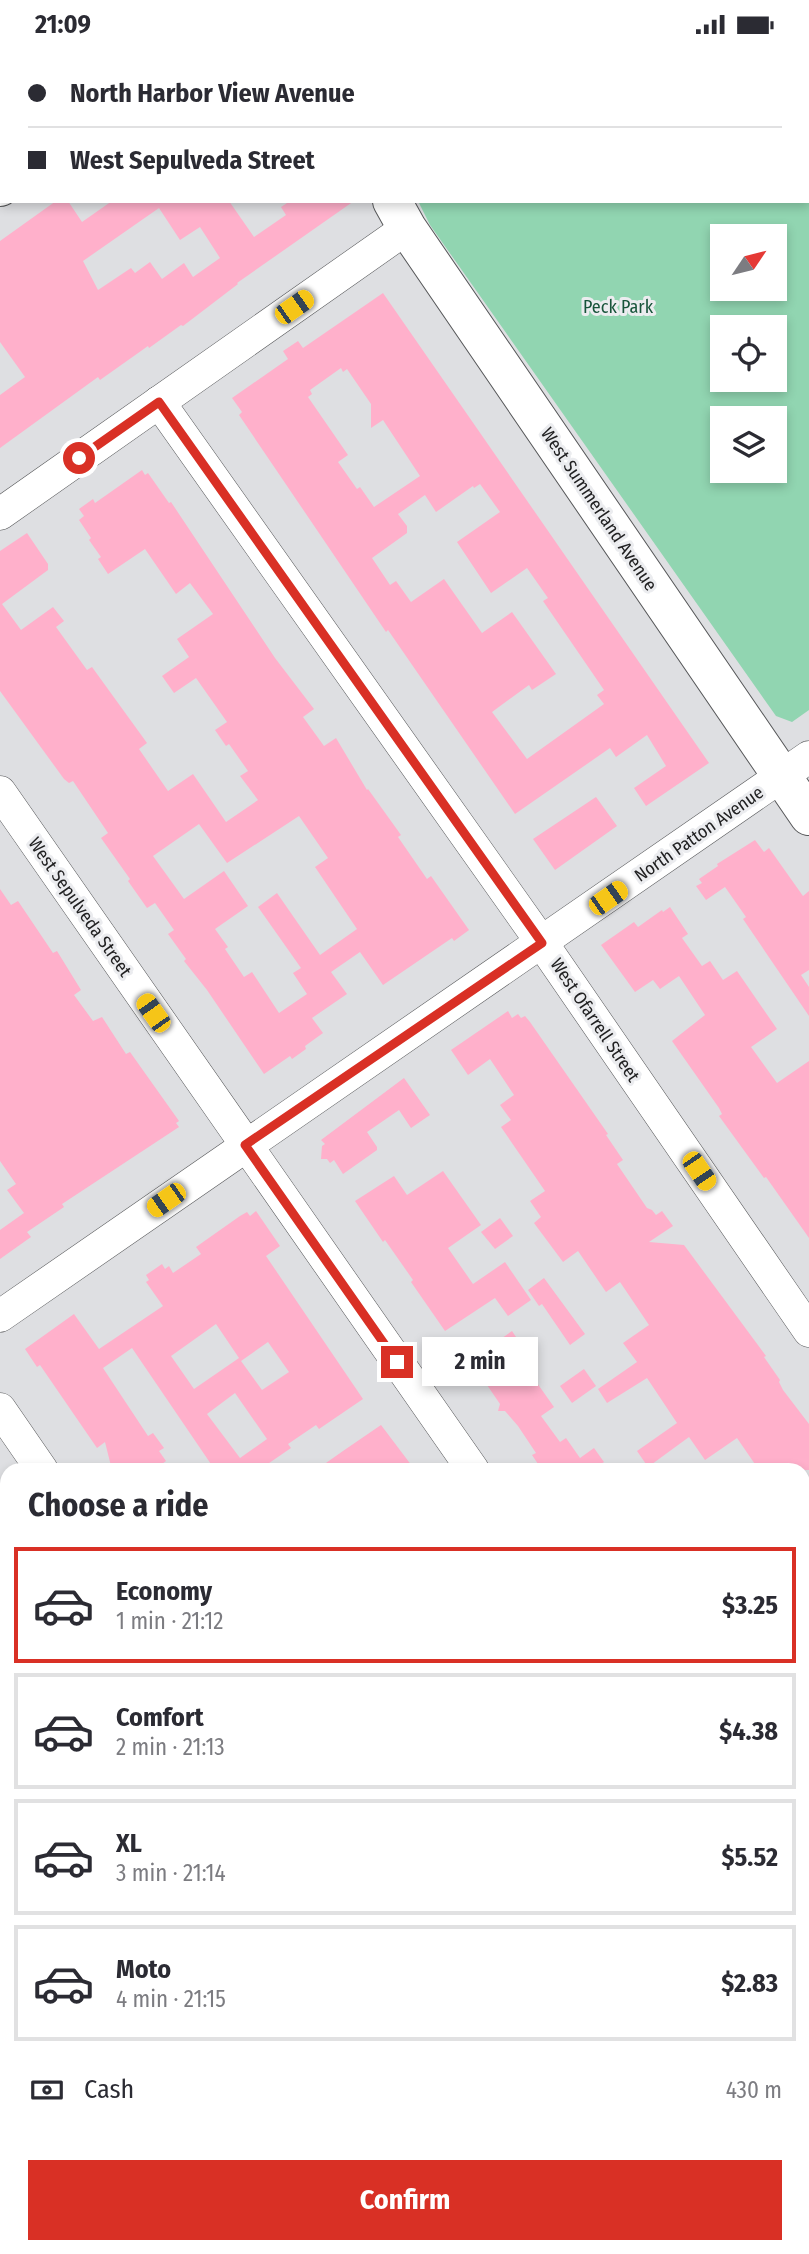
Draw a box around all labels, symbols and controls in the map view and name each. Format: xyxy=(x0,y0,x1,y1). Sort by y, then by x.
text: 21:09 xyxy=(35,9,91,40)
text: North Harbor View Avenue xyxy=(70,78,355,109)
text: West Sepulveda Street xyxy=(70,145,315,176)
north arrow xyxy=(710,224,788,301)
map controls xyxy=(710,224,787,483)
car xyxy=(271,286,318,328)
park label: Peck Park xyxy=(583,296,654,318)
button: locate xyxy=(710,315,787,392)
button: layers xyxy=(710,406,787,483)
street label: West Summerland Avenue xyxy=(536,423,662,595)
route start xyxy=(63,442,95,474)
street label: North Patton Avenue xyxy=(630,781,768,887)
street label: West Sepulveda Street xyxy=(24,833,136,981)
car xyxy=(585,877,632,919)
street label: West Ofarrell Street xyxy=(546,954,644,1086)
car xyxy=(133,990,174,1036)
car xyxy=(679,1148,720,1194)
car xyxy=(143,1179,190,1221)
callout: 2 min xyxy=(422,1337,537,1387)
route end xyxy=(381,1346,413,1378)
text: 2 min xyxy=(455,1347,506,1375)
text: Choose a ride xyxy=(28,1486,209,1524)
icon: car xyxy=(32,1574,95,1637)
text: Economy xyxy=(116,1576,212,1607)
text: $3.25 xyxy=(722,1590,778,1621)
text: 1 min · 21:12 xyxy=(116,1607,223,1635)
icon: car xyxy=(32,1700,95,1763)
text: Comfort xyxy=(116,1702,204,1733)
text: $4.38 xyxy=(719,1716,778,1747)
text: 2 min · 21:13 xyxy=(116,1733,225,1761)
icon: car xyxy=(32,1826,95,1889)
text: XL xyxy=(116,1828,142,1859)
text: $5.52 xyxy=(722,1842,778,1873)
text: 3 min · 21:14 xyxy=(116,1859,226,1887)
icon: car xyxy=(32,1952,95,2015)
text: Moto xyxy=(116,1954,171,1985)
text: $2.83 xyxy=(721,1968,778,1999)
text: 4 min · 21:15 xyxy=(116,1985,226,2013)
icon: cash xyxy=(28,2071,66,2109)
text: Cash xyxy=(84,2074,134,2105)
text: 430 m xyxy=(726,2076,782,2104)
button: Confirm xyxy=(28,2160,782,2240)

